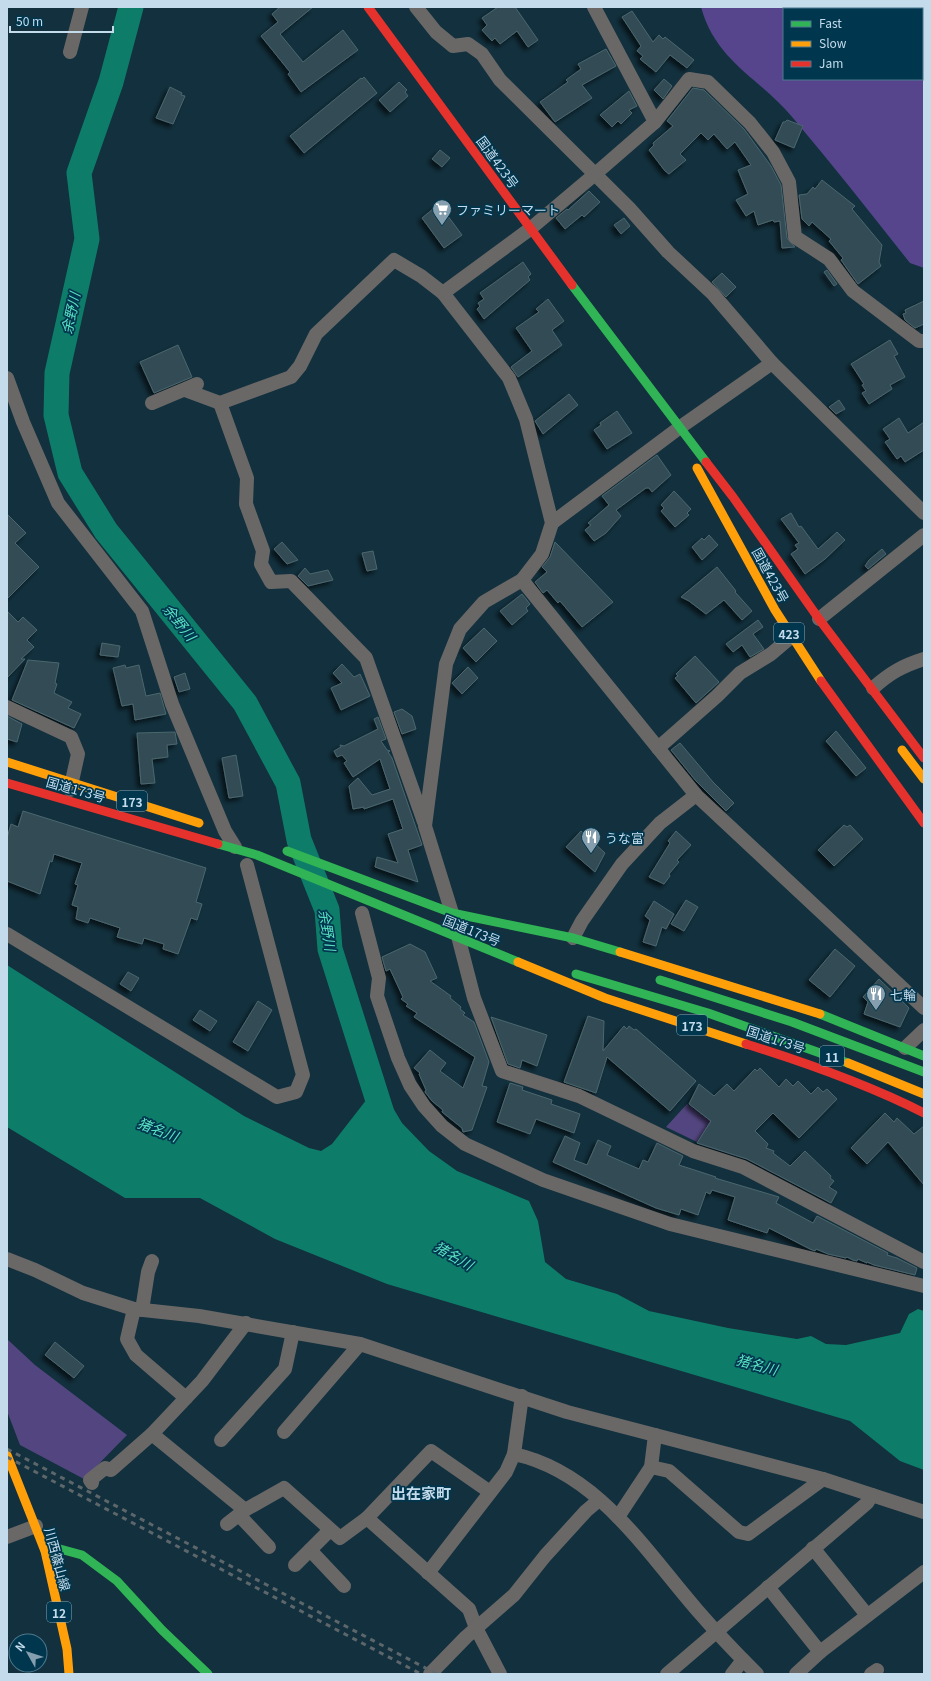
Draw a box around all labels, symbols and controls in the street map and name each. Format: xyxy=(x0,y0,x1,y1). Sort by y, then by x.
scale bar xyxy=(10,8,113,34)
legend xyxy=(783,8,923,80)
text: 50 m xyxy=(16,12,43,29)
text: Fast xyxy=(819,14,842,31)
text: Slow xyxy=(819,34,847,51)
text: Jam xyxy=(819,54,843,71)
street label: 国道423号 xyxy=(472,132,524,192)
supermarket icon: ファミリーマート xyxy=(431,198,453,226)
place label: ファミリーマート xyxy=(456,200,560,219)
water label: 余野川 xyxy=(56,288,85,336)
street label: 国道423号 xyxy=(748,544,794,606)
water label: 余野川 xyxy=(159,599,202,646)
road number: 423 xyxy=(774,623,804,643)
street label: 国道173号 xyxy=(44,772,108,806)
road number: 173 xyxy=(117,791,147,811)
restaurant icon: うな富 xyxy=(580,826,602,854)
place label: うな富 xyxy=(605,828,644,847)
water label: 余野川 xyxy=(315,908,341,954)
street label: 国道173号 xyxy=(440,910,504,950)
restaurant icon: 七輪 xyxy=(865,983,887,1011)
place label: 七輪 xyxy=(890,985,916,1004)
road number: 173 xyxy=(677,1015,707,1035)
street label: 国道173号 xyxy=(744,1021,808,1057)
road number: 11 xyxy=(820,1046,844,1066)
water label: 猪名川 xyxy=(135,1112,183,1147)
water label: 猪名川 xyxy=(431,1236,479,1275)
water label: 猪名川 xyxy=(734,1349,782,1380)
district label: 出在家町 xyxy=(391,1482,451,1503)
street label: 川西篠山線 xyxy=(40,1525,76,1593)
road number: 12 xyxy=(47,1602,71,1622)
north arrow xyxy=(8,1633,48,1673)
text: N xyxy=(11,1638,28,1654)

